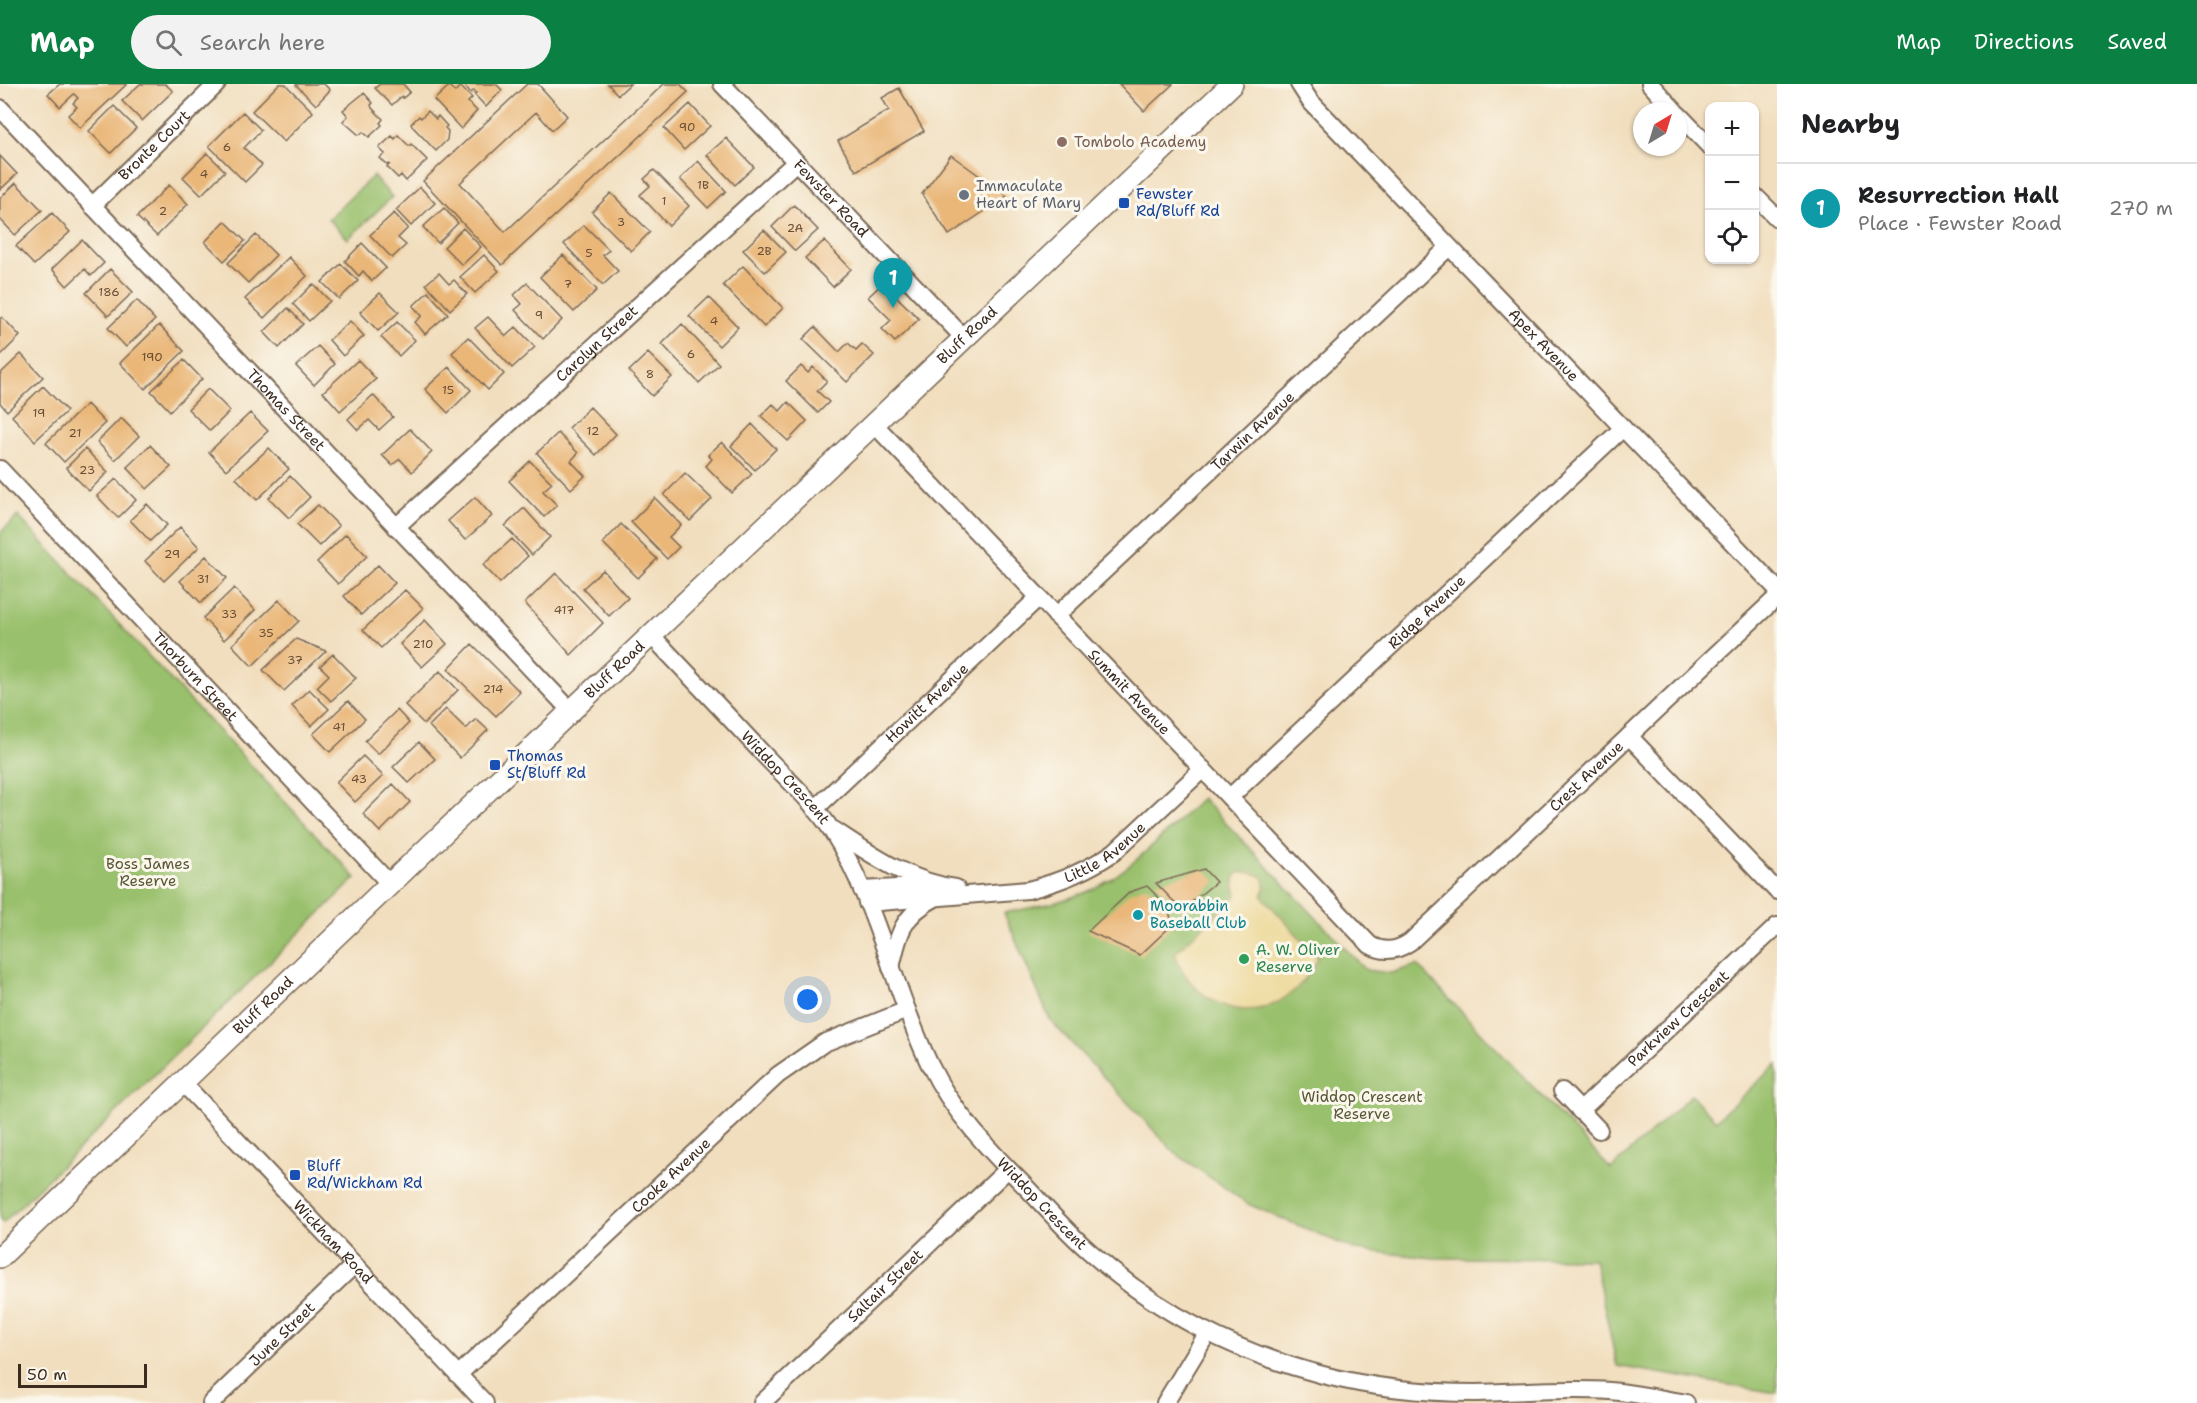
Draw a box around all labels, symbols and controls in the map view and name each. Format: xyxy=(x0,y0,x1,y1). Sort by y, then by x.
search box xyxy=(131,15,551,69)
text: Map xyxy=(30,23,95,61)
icon: search xyxy=(152,26,185,59)
text: Search here xyxy=(200,28,325,57)
text: Map xyxy=(1896,28,1941,56)
text: Directions xyxy=(1974,28,2074,56)
text: Saved xyxy=(2107,28,2167,56)
north arrow xyxy=(1633,102,1687,156)
map controls xyxy=(1705,102,1759,264)
button: + xyxy=(1705,102,1759,156)
street label: Bronte Court xyxy=(114,106,194,185)
text: Nearby xyxy=(1801,106,1900,141)
house number: 90 xyxy=(679,119,695,135)
place label: Tombolo Academy xyxy=(1074,132,1206,152)
marker: Tombolo Academy xyxy=(1055,135,1069,149)
house number: 6 xyxy=(223,139,231,155)
street label: Fewster Road xyxy=(789,155,873,242)
button: − xyxy=(1705,156,1759,210)
house number: 4 xyxy=(200,166,208,182)
place label: Immaculate Heart of Mary xyxy=(976,176,1081,213)
house number: 1B xyxy=(697,177,709,193)
text: Resurrection Hall xyxy=(1858,181,2059,210)
place label: Fewster Rd/Bluff Rd xyxy=(1136,184,1220,221)
marker: Immaculate Heart of Mary xyxy=(957,188,971,202)
house number: 1 xyxy=(661,193,667,209)
text: 1 xyxy=(1816,195,1825,221)
text: 270 m xyxy=(2109,195,2173,221)
marker: Fewster Rd/Bluff Rd xyxy=(1117,196,1131,210)
house number: 2 xyxy=(159,203,167,219)
button: locate xyxy=(1705,210,1759,264)
text: Place · Fewster Road xyxy=(1858,210,2062,236)
house number: 3 xyxy=(617,214,625,230)
house number: 2A xyxy=(787,220,804,236)
house number: 2B xyxy=(756,243,772,259)
house number: 5 xyxy=(585,245,593,261)
pin: 1 xyxy=(874,258,912,308)
house number: 7 xyxy=(564,276,572,292)
house number: 186 xyxy=(98,284,120,300)
street label: Carolyn Street xyxy=(552,301,642,386)
street label: Bluff Road xyxy=(933,301,1002,369)
street label: Apex Avenue xyxy=(1504,304,1583,386)
house number: 9 xyxy=(535,307,543,323)
house number: 4 xyxy=(710,313,718,329)
house number: 6 xyxy=(687,346,695,362)
house number: 190 xyxy=(141,349,163,365)
street label: Thomas Street xyxy=(242,365,330,455)
house number: 8 xyxy=(646,366,654,382)
house number: 15 xyxy=(442,382,454,398)
street label: Tarwin Avenue xyxy=(1207,387,1299,475)
house number: 19 xyxy=(33,405,45,421)
house number: 12 xyxy=(587,423,599,439)
house number: 21 xyxy=(69,425,81,441)
house number: 23 xyxy=(79,462,95,478)
house number: 29 xyxy=(164,546,180,562)
house number: 31 xyxy=(197,571,209,587)
street label: Ridge Avenue xyxy=(1384,571,1470,654)
house number: 417 xyxy=(554,602,574,618)
house number: 33 xyxy=(221,606,237,622)
house number: 35 xyxy=(258,625,274,641)
street label: Thorburn Street xyxy=(148,628,242,726)
house number: 210 xyxy=(413,636,433,652)
street label: Bluff Road xyxy=(580,636,649,703)
street label: Summit Avenue xyxy=(1084,645,1175,739)
house number: 37 xyxy=(287,652,303,668)
street label: Howitt Avenue xyxy=(881,659,973,747)
house number: 214 xyxy=(483,681,503,697)
house number: 41 xyxy=(333,719,345,735)
street label: Widdop Crescent xyxy=(737,726,834,829)
street label: Crest Avenue xyxy=(1545,736,1628,816)
place label: Thomas St/Bluff Rd xyxy=(507,746,586,783)
marker: Thomas St/Bluff Rd xyxy=(488,758,502,772)
house number: 43 xyxy=(351,771,367,787)
street label: Little Avenue xyxy=(1061,818,1150,888)
park label: Boss James Reserve xyxy=(106,854,190,891)
place label: Moorabbin Baseball Club xyxy=(1150,896,1247,933)
marker: Moorabbin Baseball Club xyxy=(1131,908,1145,922)
place label: A. W. Oliver Reserve xyxy=(1256,940,1340,977)
marker: A. W. Oliver Reserve xyxy=(1237,952,1251,966)
street label: Parkview Crescent xyxy=(1623,966,1733,1071)
street label: Bluff Road xyxy=(229,972,298,1039)
your location xyxy=(793,985,822,1014)
park label: Widdop Crescent Reserve xyxy=(1301,1087,1423,1124)
street label: Cooke Avenue xyxy=(627,1133,715,1217)
street label: Widdop Crescent xyxy=(992,1153,1091,1254)
place label: Bluff Rd/Wickham Rd xyxy=(307,1156,423,1193)
marker: Bluff Rd/Wickham Rd xyxy=(288,1168,302,1182)
street label: Wickham Road xyxy=(289,1196,378,1289)
street label: Saltair Street xyxy=(843,1245,927,1327)
street label: June Street xyxy=(245,1298,320,1371)
scale bar xyxy=(18,1361,147,1388)
text: 50 m xyxy=(27,1364,67,1385)

